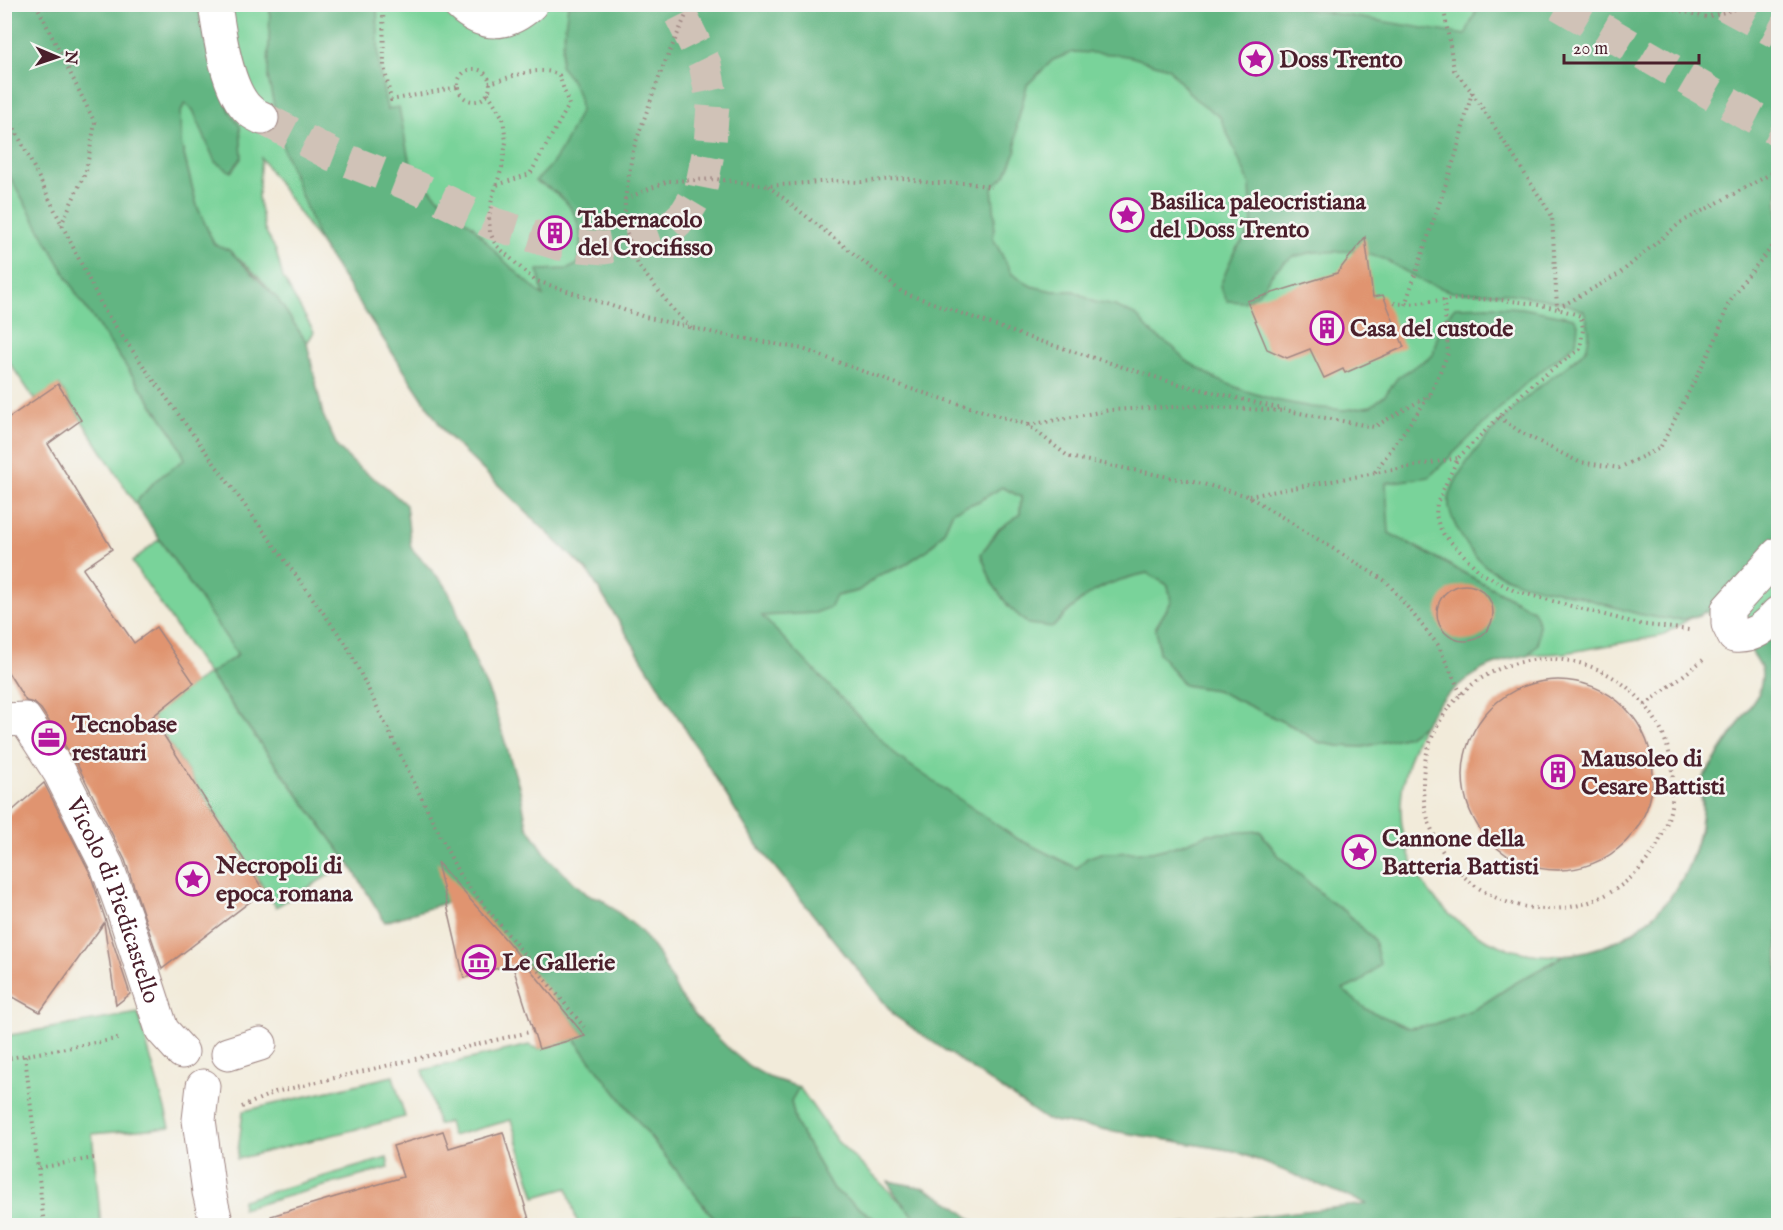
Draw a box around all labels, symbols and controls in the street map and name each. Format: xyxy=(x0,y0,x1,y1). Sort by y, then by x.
north arrow xyxy=(27,27,87,87)
scale bar xyxy=(1564,27,1699,65)
text: 20 m xyxy=(1573,38,1608,61)
place icon: Doss Trento xyxy=(1238,41,1274,77)
place label: Doss Trento xyxy=(1279,45,1403,76)
text: N xyxy=(60,49,80,65)
place label: Basilica paleocristiana del Doss Trento xyxy=(1150,187,1367,246)
place icon: Basilica paleocristiana del Doss Trento xyxy=(1109,197,1145,233)
place label: Tabernacolo del Crocifisso xyxy=(577,205,713,264)
building icon: Tabernacolo del Crocifisso xyxy=(537,215,573,251)
building icon: Casa del custode xyxy=(1309,310,1345,346)
place label: Casa del custode xyxy=(1350,314,1513,345)
place label: Tecnobase restauri xyxy=(71,710,177,769)
office icon: Tecnobase restauri xyxy=(31,720,67,756)
place label: Mausoleo di Cesare Battisti xyxy=(1581,744,1726,803)
building icon: Mausoleo di Cesare Battisti xyxy=(1540,754,1576,790)
street label: Vicolo di Piedicastello xyxy=(58,792,166,1008)
place label: Cannone della Batteria Battisti xyxy=(1382,824,1539,883)
place icon: Cannone della Batteria Battisti xyxy=(1341,834,1377,870)
place label: Necropoli di epoca romana xyxy=(215,851,353,910)
place icon: Necropoli di epoca romana xyxy=(175,861,211,897)
museum icon: Le Gallerie xyxy=(461,944,497,980)
place label: Le Gallerie xyxy=(502,948,615,979)

